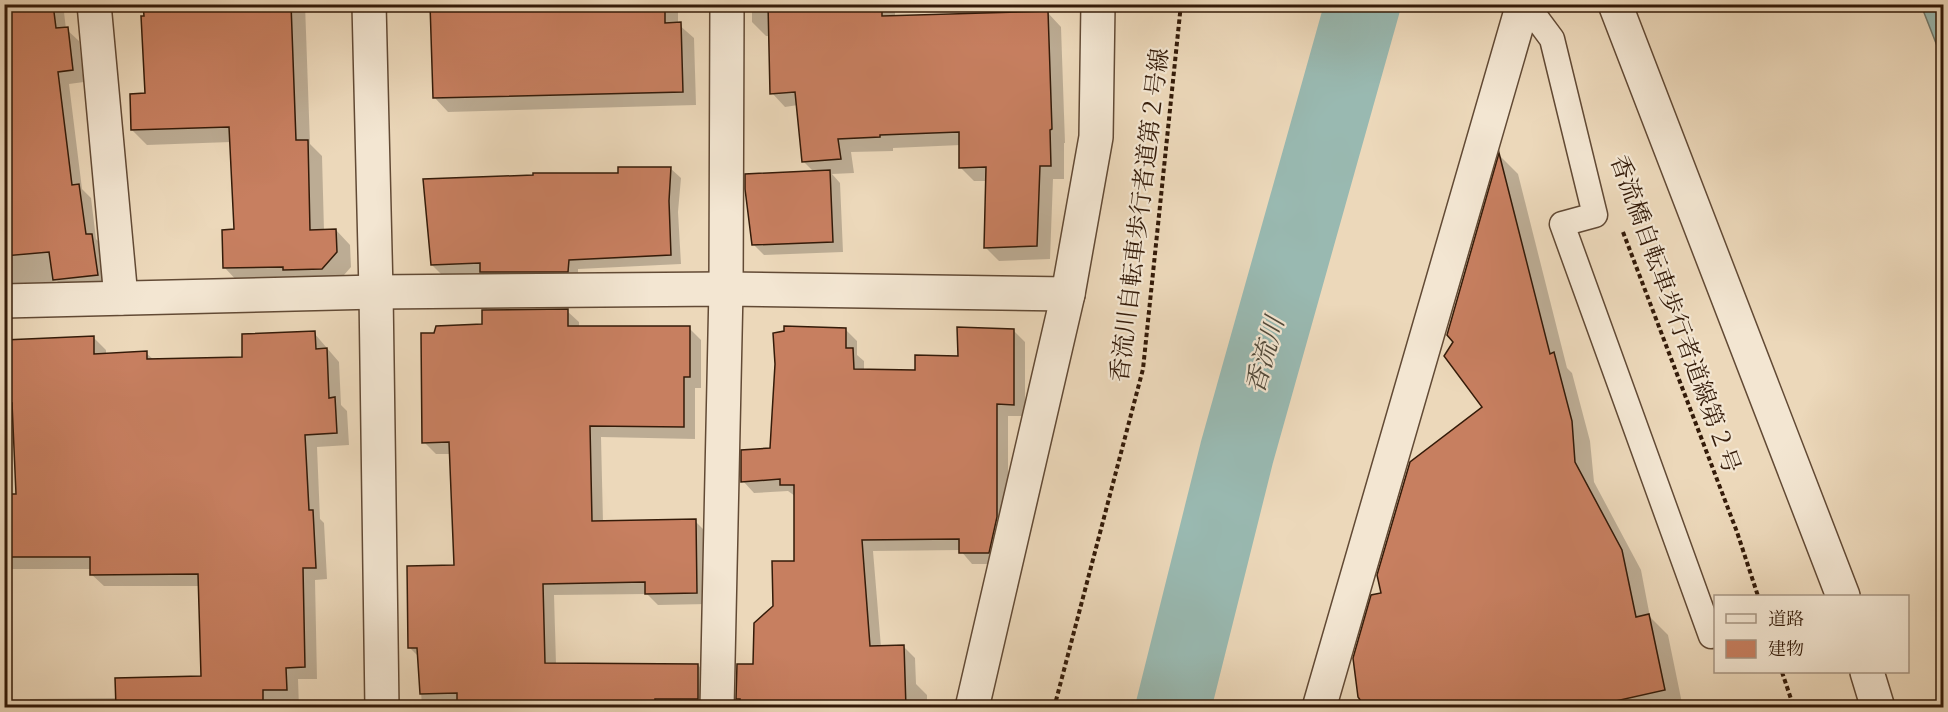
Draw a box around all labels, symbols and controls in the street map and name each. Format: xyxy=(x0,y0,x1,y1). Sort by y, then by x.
street label: 香流川自転車歩行者道第２号線 xyxy=(1101,46,1177,384)
street label: 香流橋自転車歩行者道線第２号 xyxy=(1602,150,1750,478)
water label: 香流川 xyxy=(1235,309,1294,398)
legend xyxy=(1714,595,1909,673)
text: 道路 xyxy=(1768,605,1804,632)
text: 建物 xyxy=(1768,635,1804,662)

